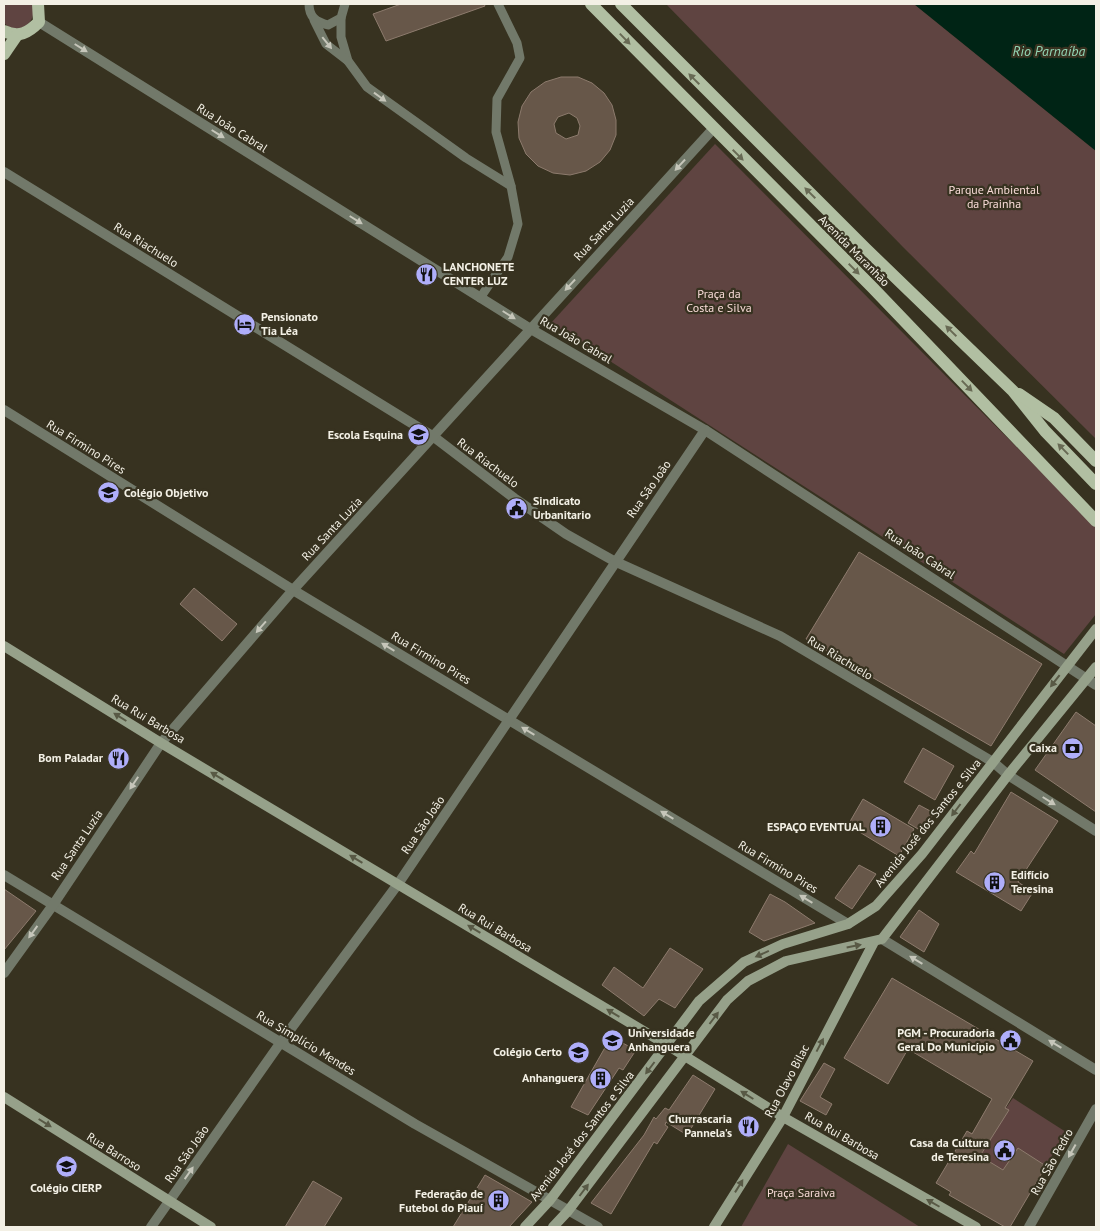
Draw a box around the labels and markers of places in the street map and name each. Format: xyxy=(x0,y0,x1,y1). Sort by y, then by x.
place label: LANCHONETE CENTER LUZ xyxy=(443,259,514,288)
restaurant icon: LANCHONETE CENTER LUZ xyxy=(415,262,439,286)
place label: Pensionato Tia Léa xyxy=(261,309,318,338)
hotel icon: Pensionato Tia Léa xyxy=(233,312,257,336)
school or university icon: Escola Esquina xyxy=(407,423,431,447)
place label: Escola Esquina xyxy=(328,427,403,442)
school or university icon: Colégio Objetivo xyxy=(96,481,120,505)
place label: Colégio Objetivo xyxy=(124,485,209,500)
place label: Sindicato Urbanitario xyxy=(533,493,591,522)
public building icon: Sindicato Urbanitario xyxy=(505,496,529,520)
bank icon: Caixa xyxy=(1061,736,1085,760)
place label: Caixa xyxy=(1029,740,1057,755)
restaurant icon: Bom Paladar xyxy=(107,746,131,770)
place label: Bom Paladar xyxy=(38,750,104,765)
building icon: ESPAÇO EVENTUAL xyxy=(869,815,893,839)
place label: ESPAÇO EVENTUAL xyxy=(767,819,866,834)
place label: Edifício Teresina xyxy=(1011,867,1054,896)
building icon: Edifício Teresina xyxy=(983,870,1007,894)
place label: Universidade Anhanguera xyxy=(628,1025,695,1054)
place label: PGM - Procuradoria Geral Do Município xyxy=(897,1025,996,1054)
school or university icon: Universidade Anhanguera xyxy=(600,1028,624,1052)
public building icon: PGM - Procuradoria Geral Do Município xyxy=(999,1028,1023,1052)
school or university icon: Colégio Certo xyxy=(566,1040,590,1064)
place label: Colégio Certo xyxy=(493,1044,563,1059)
building icon: Anhanguera xyxy=(588,1066,612,1090)
place label: Anhanguera xyxy=(522,1070,584,1085)
place label: Churrascaria Pannela's xyxy=(668,1111,732,1140)
restaurant icon: Churrascaria Pannela's xyxy=(736,1114,760,1138)
place label: Casa da Cultura de Teresina xyxy=(910,1135,989,1164)
public building icon: Casa da Cultura de Teresina xyxy=(993,1138,1017,1162)
school or university icon: Colégio CIERP xyxy=(54,1155,78,1179)
place label: Colégio CIERP xyxy=(30,1180,102,1195)
place label: Federação de Futebol do Piauí xyxy=(399,1186,484,1215)
building icon: Federação de Futebol do Piauí xyxy=(487,1189,511,1213)

